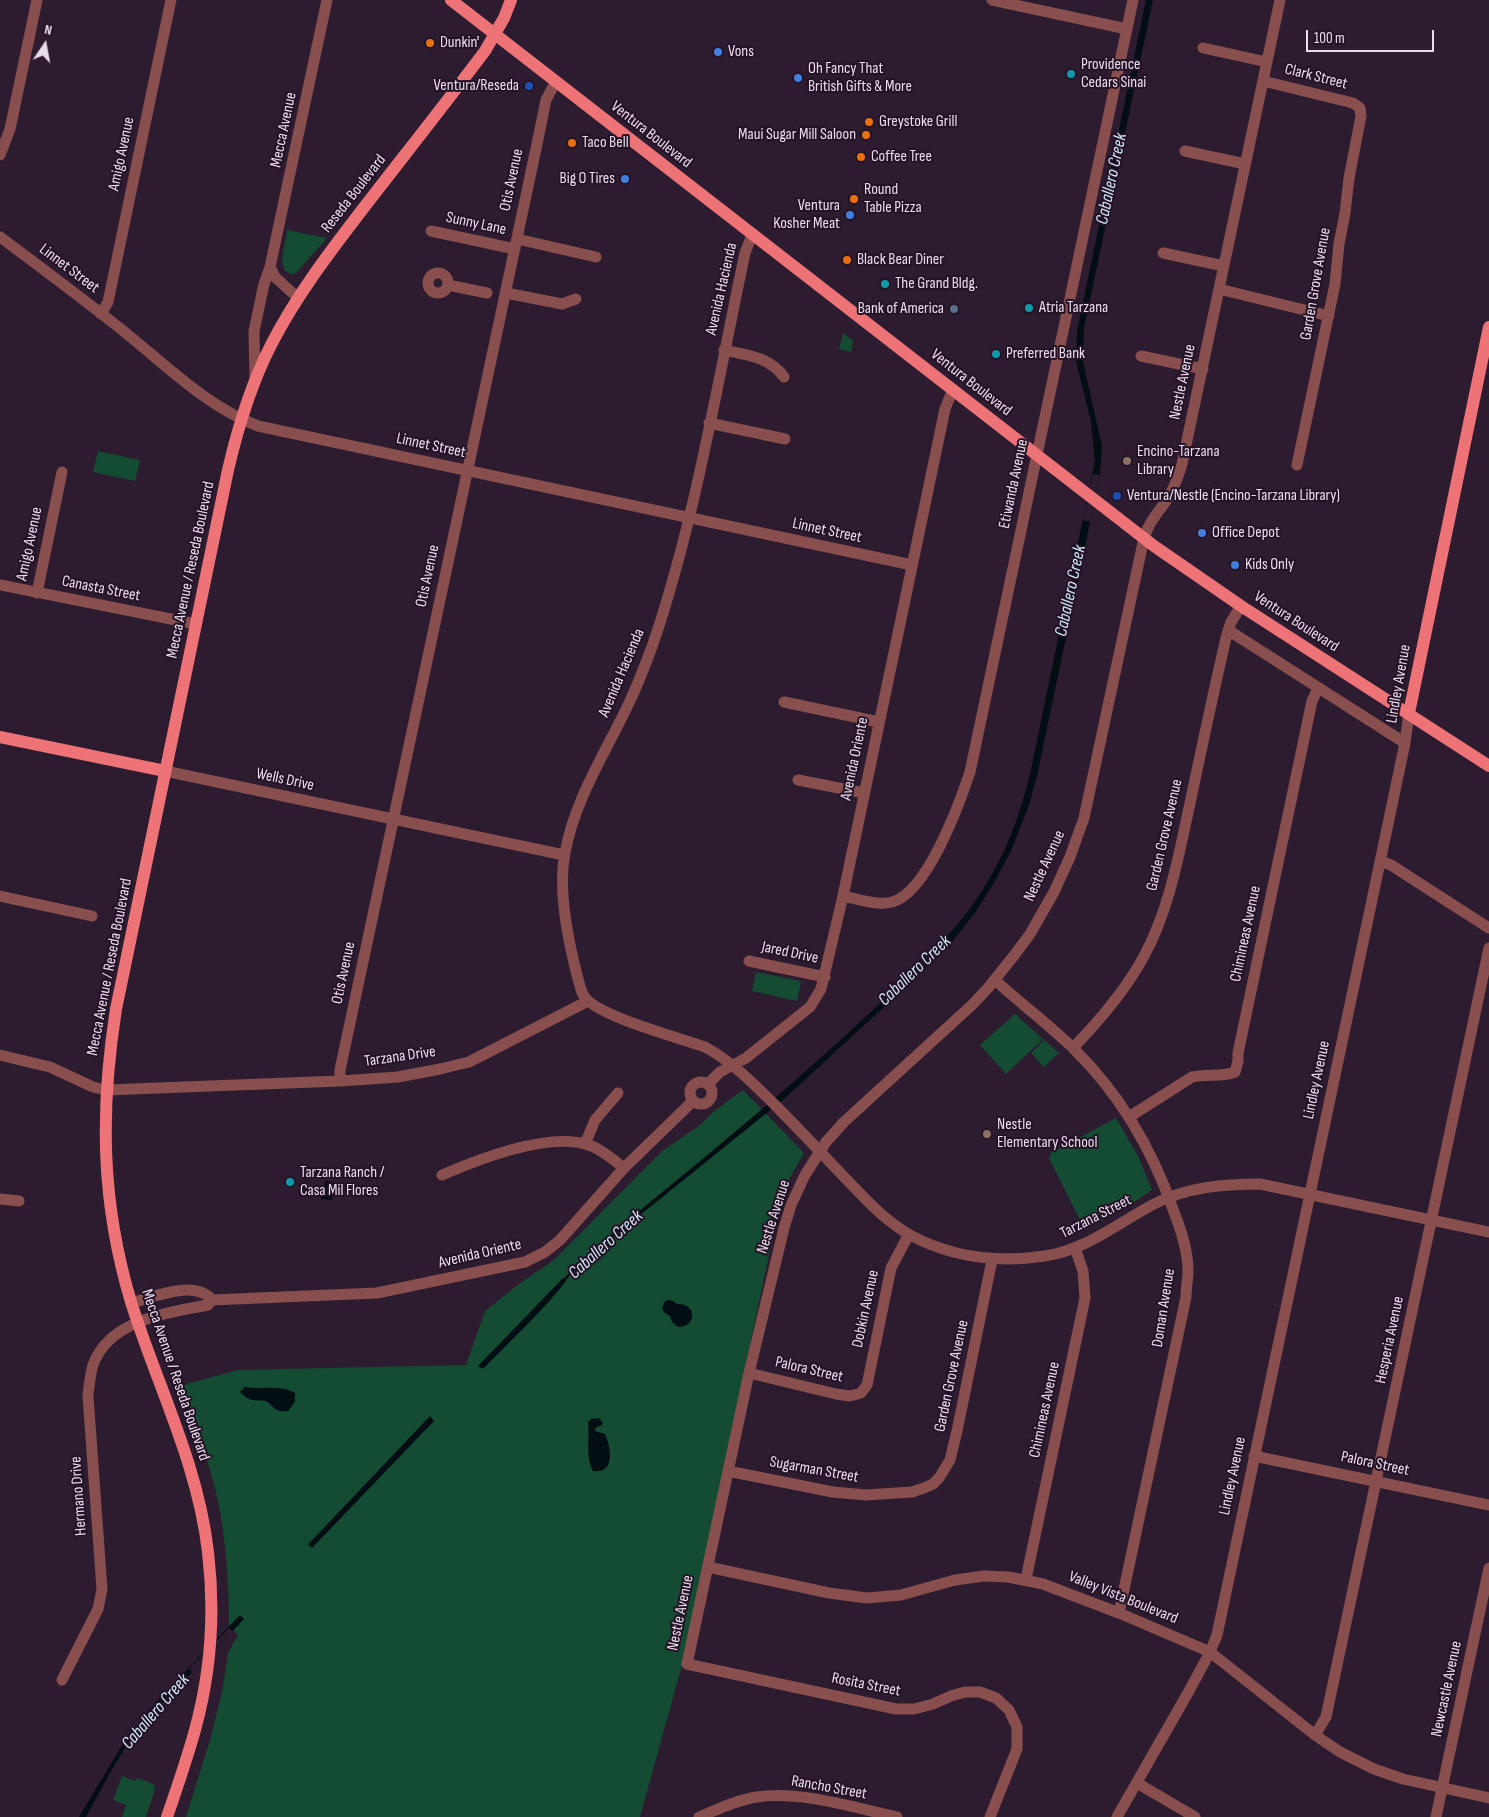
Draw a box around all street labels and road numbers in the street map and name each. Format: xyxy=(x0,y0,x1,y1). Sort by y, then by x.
street label: Clark Street xyxy=(1283,60,1349,94)
street label: Mecca Avenue xyxy=(267,91,301,169)
street label: Ventura Boulevard xyxy=(607,97,695,173)
street label: Amigo Avenue xyxy=(105,115,139,193)
street label: Otis Avenue xyxy=(496,147,528,213)
street label: Reseda Boulevard xyxy=(317,151,391,237)
street label: Sunny Lane xyxy=(444,208,508,240)
street label: Garden Grove Avenue xyxy=(1297,226,1335,342)
street label: Linnet Street xyxy=(35,240,103,298)
street label: Avenida Hacienda xyxy=(702,241,742,337)
street label: Nestle Avenue xyxy=(1166,343,1200,421)
street label: Ventura Boulevard xyxy=(927,345,1015,421)
street label: Linnet Street xyxy=(395,429,467,463)
street label: Etiwanda Avenue xyxy=(995,438,1033,530)
street label: Mecca Avenue / Reseda Boulevard xyxy=(163,480,219,660)
street label: Amigo Avenue xyxy=(13,505,47,583)
street label: Linnet Street xyxy=(791,514,863,548)
street label: Otis Avenue xyxy=(412,543,444,609)
street label: Canasta Street xyxy=(60,572,142,606)
street label: Ventura Boulevard xyxy=(1250,587,1342,657)
street label: Avenida Hacienda xyxy=(595,626,649,720)
street label: Lindley Avenue xyxy=(1383,643,1415,725)
street label: Avenida Oriente xyxy=(837,716,873,802)
street label: Wells Drive xyxy=(254,765,316,795)
street label: Garden Grove Avenue xyxy=(1143,777,1187,893)
street label: Nestle Avenue xyxy=(1020,827,1070,905)
street label: Mecca Avenue / Reseda Boulevard xyxy=(83,877,137,1057)
street label: Chimineas Avenue xyxy=(1226,884,1266,984)
street label: Jared Drive xyxy=(760,938,820,968)
street label: Otis Avenue xyxy=(328,940,360,1006)
street label: Lindley Avenue xyxy=(1299,1039,1335,1121)
street label: Tarzana Drive xyxy=(363,1043,437,1071)
street label: Nestle Avenue xyxy=(753,1178,795,1256)
street label: Tarzana Street xyxy=(1057,1191,1135,1243)
street label: Avenida Oriente xyxy=(437,1235,523,1273)
street label: Doman Avenue xyxy=(1148,1267,1180,1349)
street label: Dobkin Avenue xyxy=(848,1268,884,1350)
street label: Mecca Avenue / Reseda Boulevard xyxy=(137,1287,213,1463)
street label: Hesperia Avenue xyxy=(1371,1295,1409,1385)
street label: Garden Grove Avenue xyxy=(931,1318,973,1434)
street label: Palora Street xyxy=(773,1353,845,1387)
street label: Chimineas Avenue xyxy=(1025,1360,1065,1460)
street label: Lindley Avenue xyxy=(1215,1435,1251,1517)
street label: Palora Street xyxy=(1339,1447,1411,1481)
street label: Sugarman Street xyxy=(768,1453,860,1487)
street label: Hermano Drive xyxy=(67,1456,91,1536)
street label: Valley Vista Boulevard xyxy=(1066,1567,1180,1629)
street label: Nestle Avenue xyxy=(664,1574,698,1652)
street label: Newcastle Avenue xyxy=(1427,1639,1467,1739)
street label: Rosita Street xyxy=(830,1669,902,1701)
street label: Rancho Street xyxy=(790,1772,868,1804)

